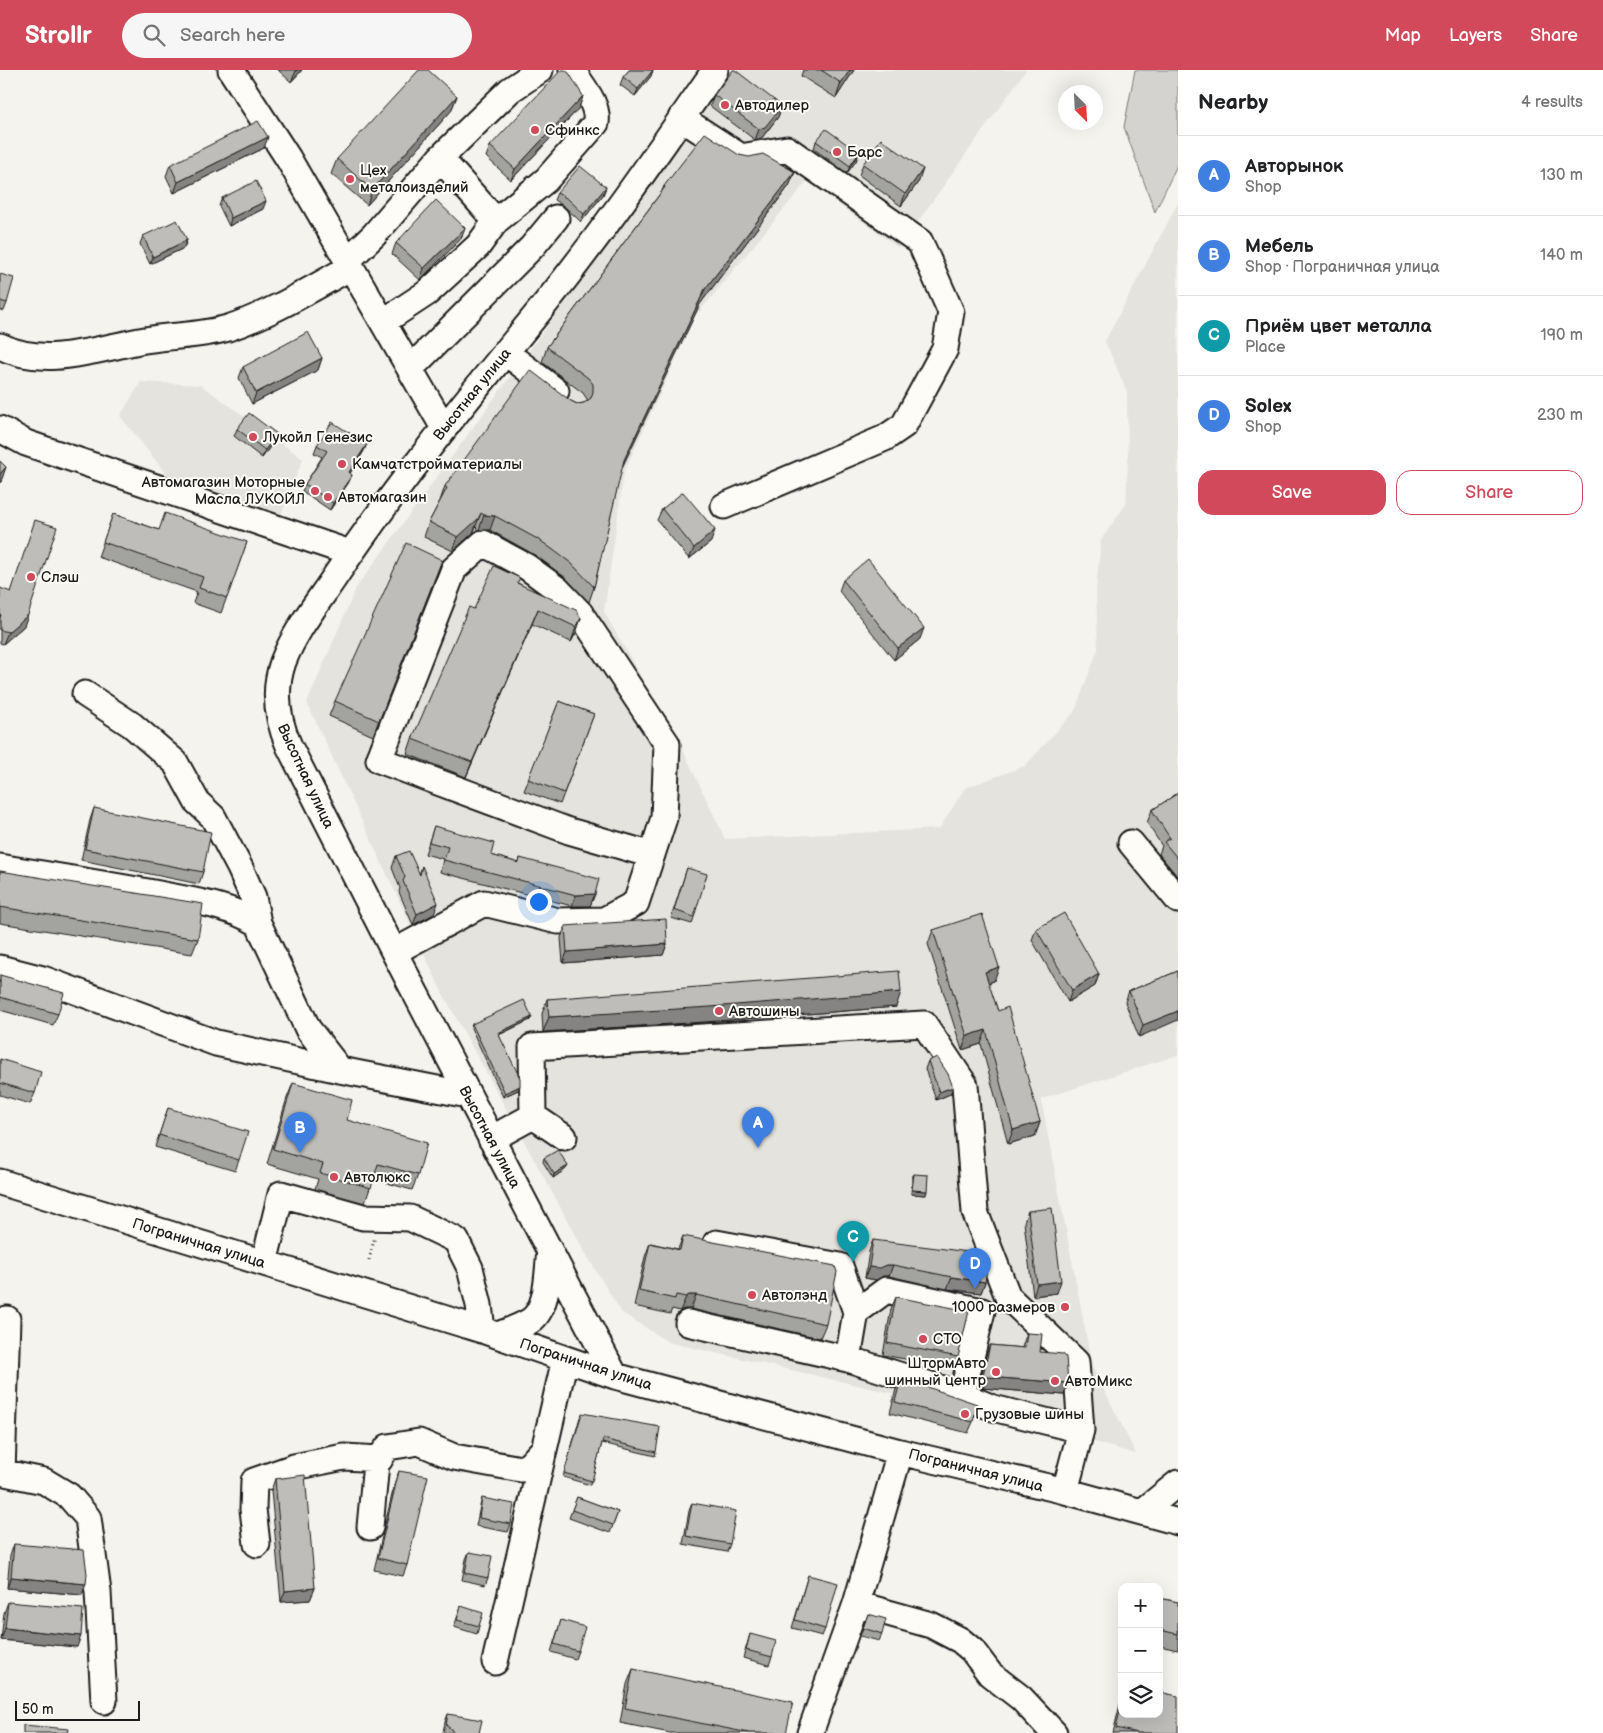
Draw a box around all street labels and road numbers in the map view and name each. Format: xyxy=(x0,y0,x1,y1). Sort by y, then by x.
street label: Высотная улица xyxy=(429,344,516,444)
street label: Высотная улица xyxy=(273,721,338,832)
street label: Высотная улица xyxy=(455,1083,525,1192)
street label: Пограничная улица xyxy=(130,1214,268,1273)
street label: Пограничная улица xyxy=(517,1334,655,1395)
street label: Пограничная улица xyxy=(907,1445,1045,1496)

